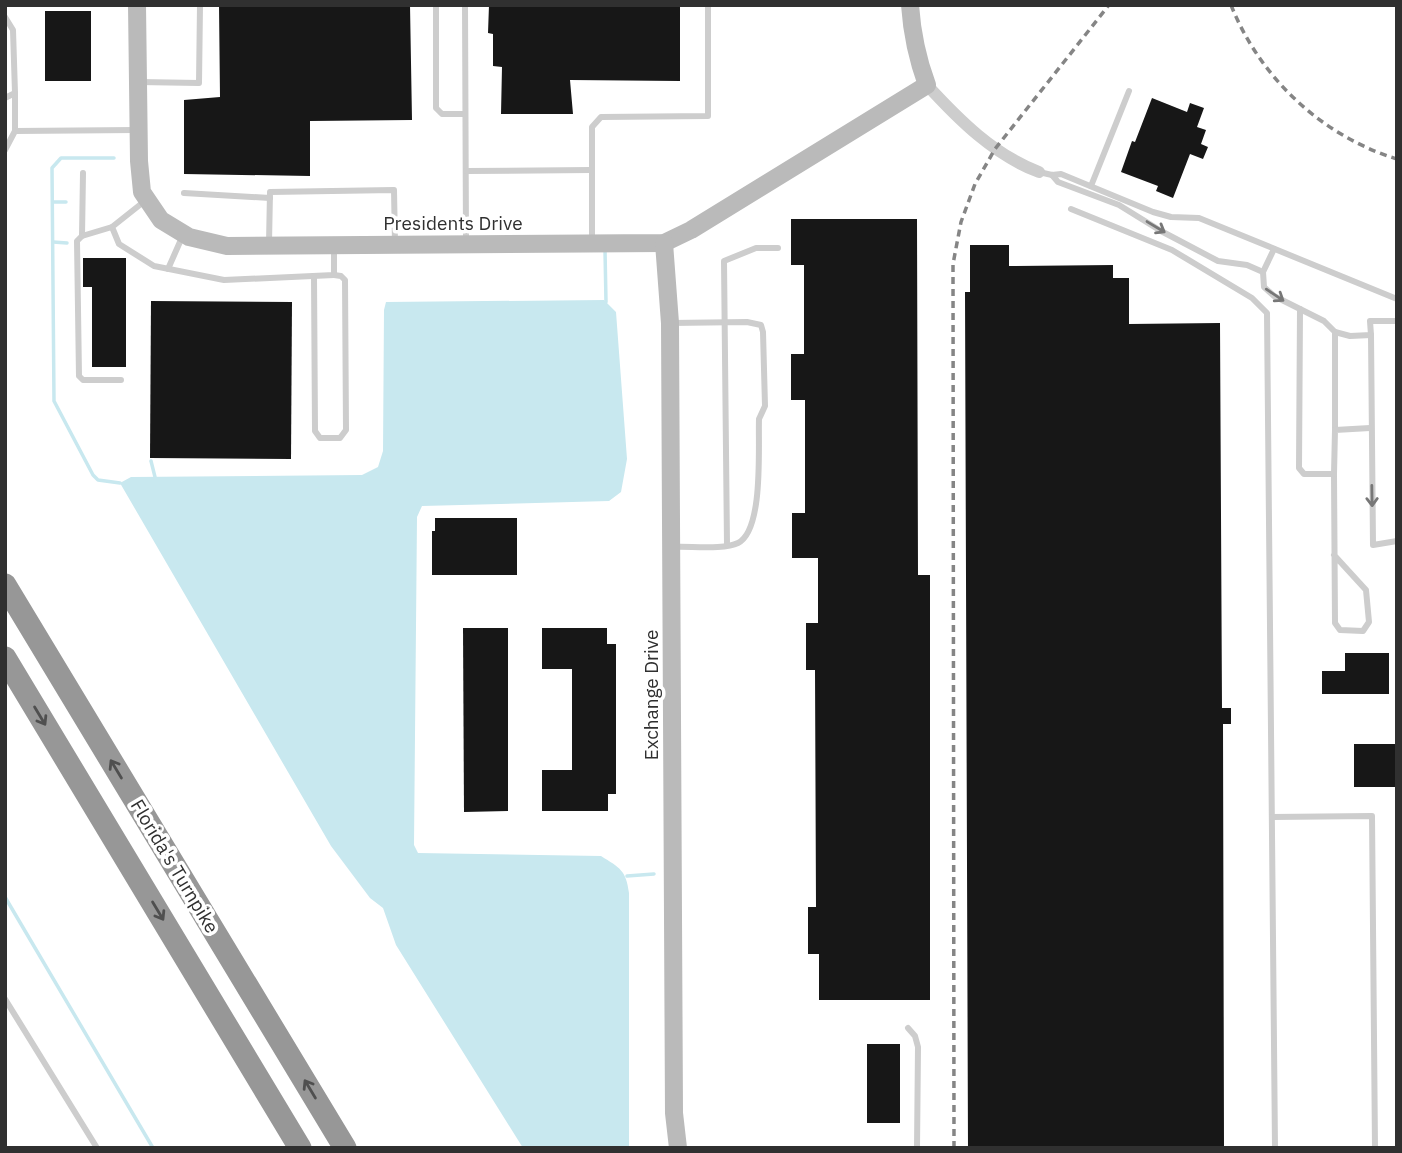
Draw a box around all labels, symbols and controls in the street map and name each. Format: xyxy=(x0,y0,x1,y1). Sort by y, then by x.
street label: Presidents Drive xyxy=(383,211,523,235)
one-way arrow xyxy=(1145,220,1165,234)
one-way arrow xyxy=(1265,288,1285,302)
one-way arrow xyxy=(1365,485,1379,508)
street label: Exchange Drive xyxy=(639,630,663,760)
one-way arrow xyxy=(34,706,48,726)
one-way arrow xyxy=(109,759,123,779)
street label: Florida's Turnpike xyxy=(126,795,224,937)
one-way arrow xyxy=(151,901,165,921)
one-way arrow xyxy=(303,1080,317,1100)

